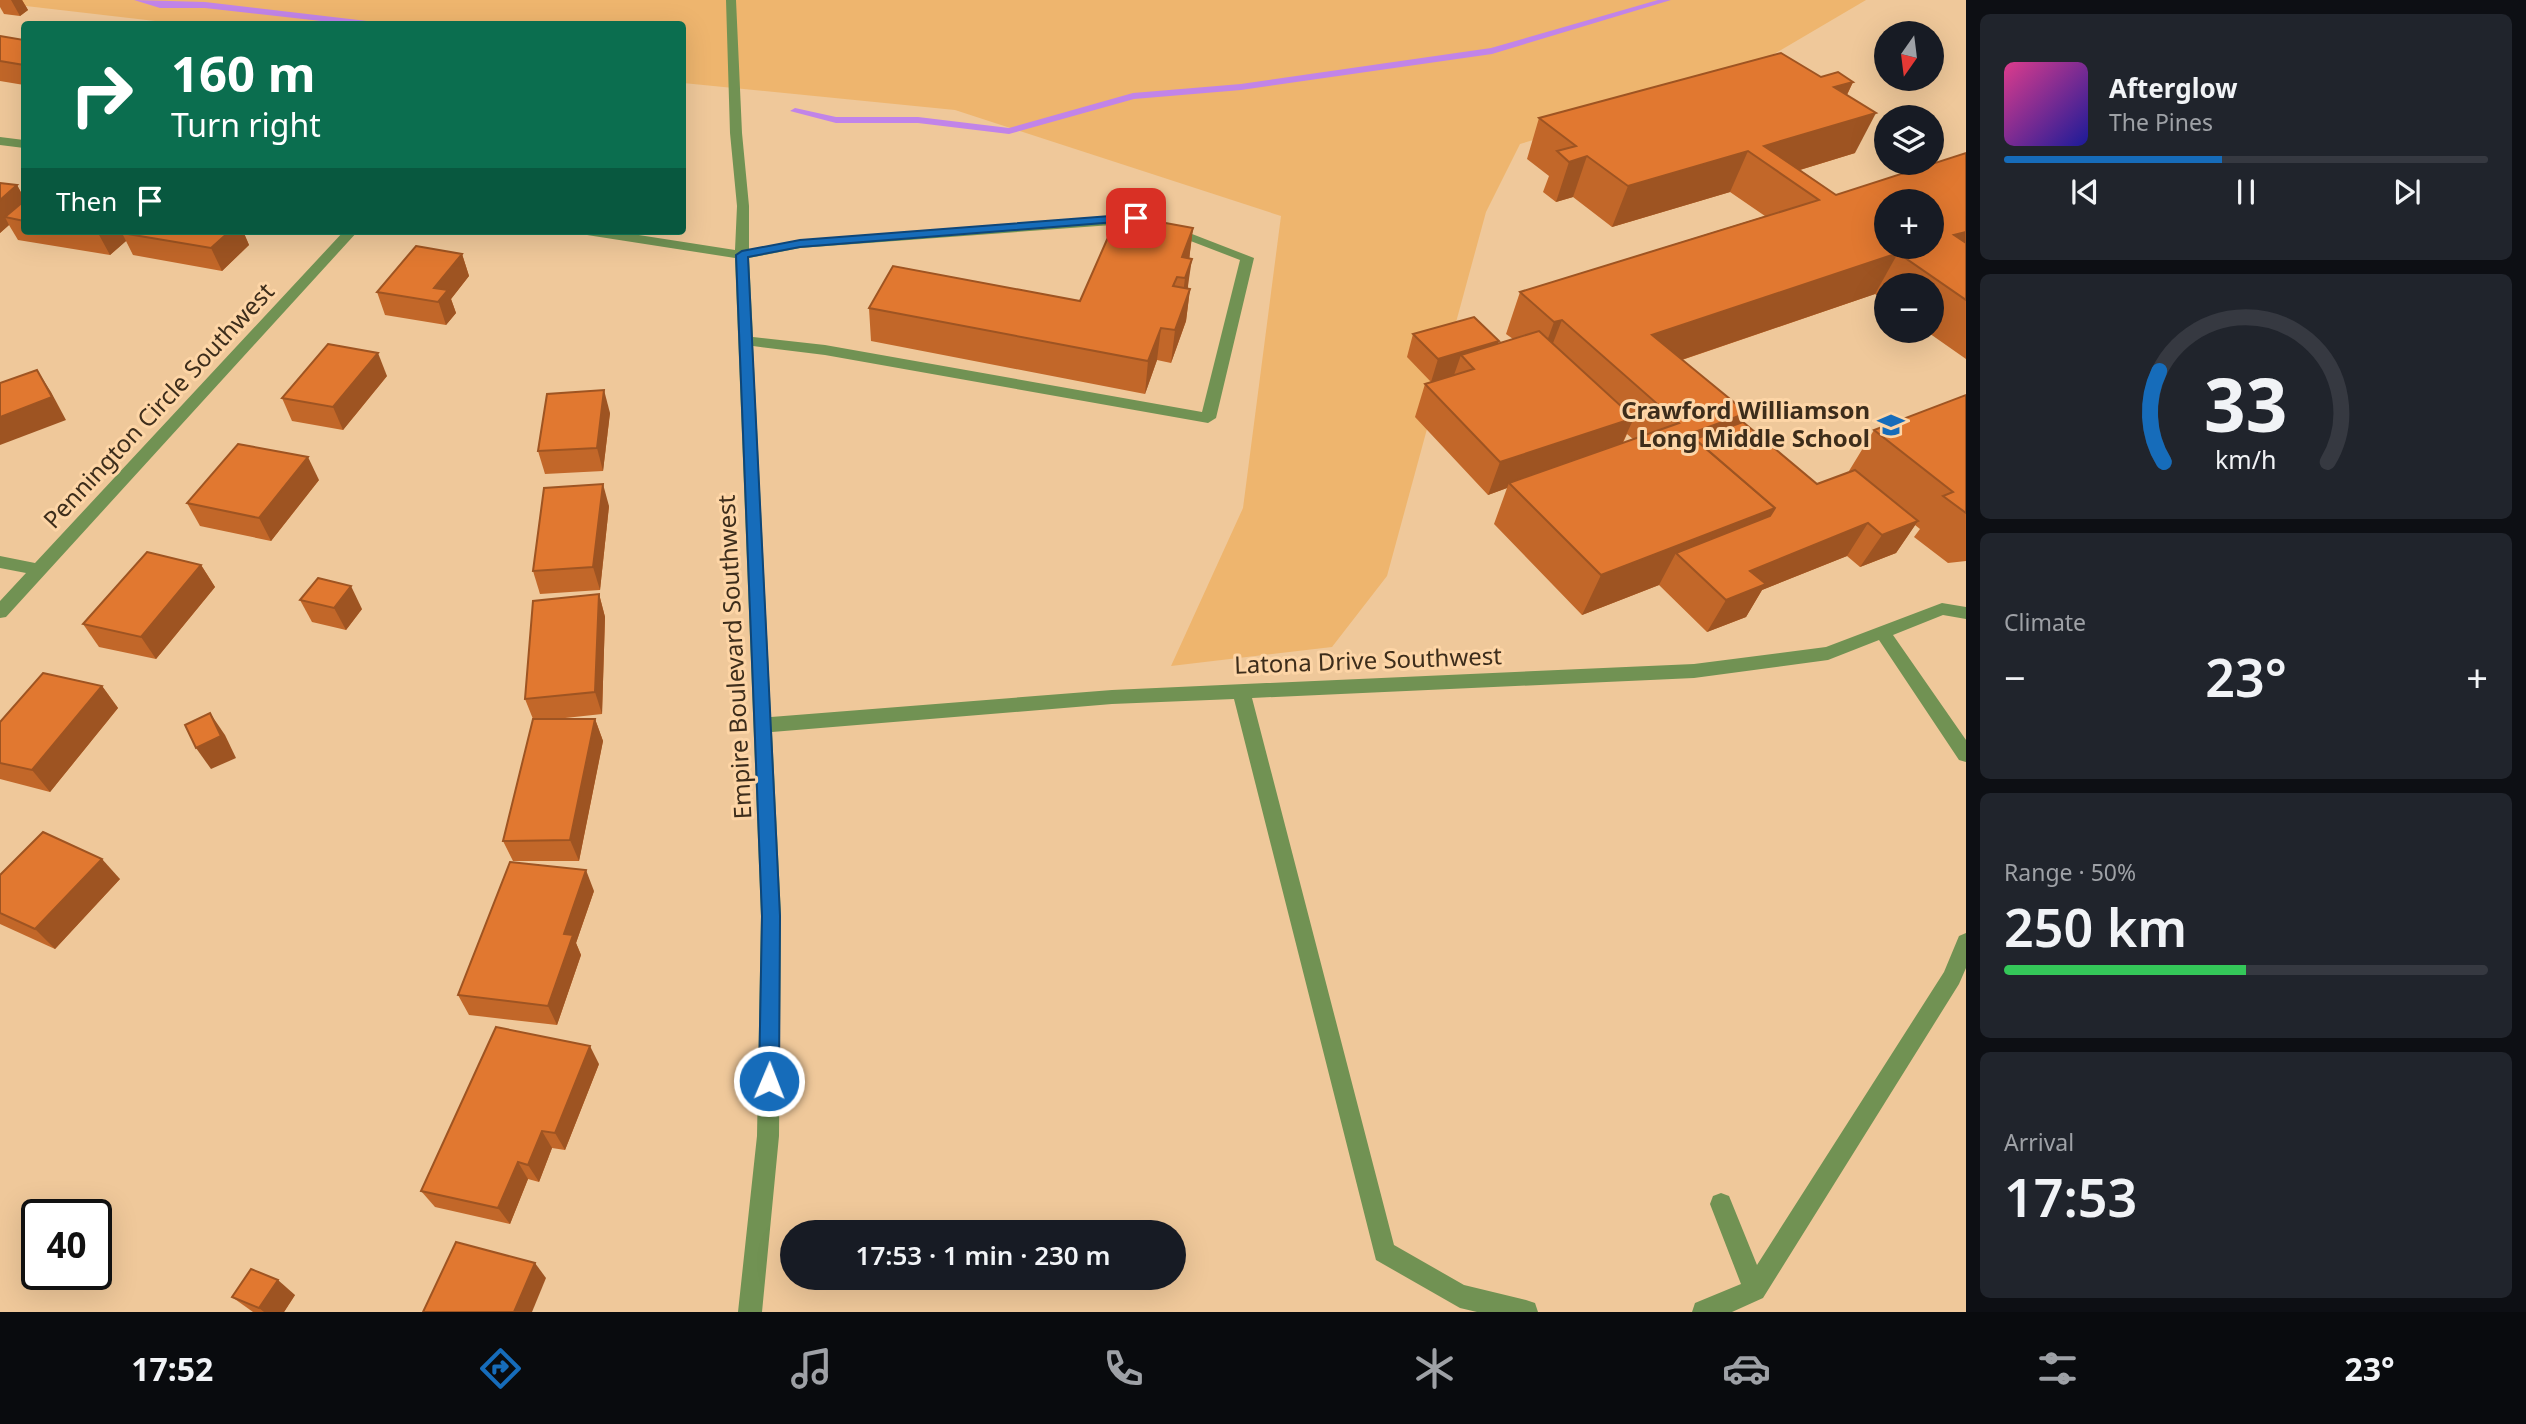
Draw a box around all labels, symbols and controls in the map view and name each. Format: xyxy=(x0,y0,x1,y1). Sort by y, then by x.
north arrow xyxy=(1874,21,1944,91)
map controls xyxy=(1874,21,1944,343)
text: 160 m xyxy=(171,40,316,106)
icon: right xyxy=(56,49,147,140)
text: Afterglow xyxy=(2109,70,2237,106)
text: Turn right xyxy=(171,103,321,146)
button: layers xyxy=(1874,105,1944,175)
text: The Pines xyxy=(2109,106,2213,138)
icon: previous xyxy=(2066,173,2104,211)
icon: pause xyxy=(2227,173,2265,211)
icon: next xyxy=(2388,173,2426,211)
icon: arrive xyxy=(131,182,169,220)
text: Then xyxy=(56,183,117,219)
pin xyxy=(1106,188,1166,248)
button: + xyxy=(1874,189,1944,259)
icon: arrive xyxy=(1117,199,1155,237)
button: − xyxy=(1874,273,1944,343)
street label: Pennington Circle Southwest xyxy=(35,275,281,535)
text: 33 xyxy=(2204,355,2288,454)
place label: Crawford Williamson Long Middle School xyxy=(1621,393,1870,454)
school or university icon: Crawford Williamson Long Middle School xyxy=(1876,410,1906,440)
text: km/h xyxy=(2215,442,2277,476)
street label: Empire Boulevard Southwest xyxy=(709,494,758,820)
text: Climate xyxy=(2004,606,2086,638)
street label: Latona Drive Southwest xyxy=(1233,638,1503,681)
text: 23° xyxy=(2205,641,2287,712)
text: − xyxy=(2004,651,2026,703)
text: + xyxy=(2466,651,2488,703)
text: Range · 50% xyxy=(2004,856,2136,888)
text: 250 km xyxy=(2004,891,2187,962)
position arrow xyxy=(732,1044,806,1118)
text: Arrival xyxy=(2004,1126,2074,1158)
text: 17:53 xyxy=(2004,1161,2137,1232)
speed limit sign: 40 xyxy=(21,1199,112,1290)
text: 17:53 · 1 min · 230 m xyxy=(856,1237,1110,1273)
icon: directions xyxy=(476,1344,525,1393)
icon: music xyxy=(787,1344,836,1393)
icon: phone xyxy=(1099,1344,1148,1393)
icon: climate xyxy=(1410,1344,1459,1393)
icon: car xyxy=(1722,1344,1771,1393)
icon: filters xyxy=(2033,1344,2082,1393)
text: 17:52 xyxy=(131,1347,213,1390)
text: 23° xyxy=(2345,1347,2395,1390)

